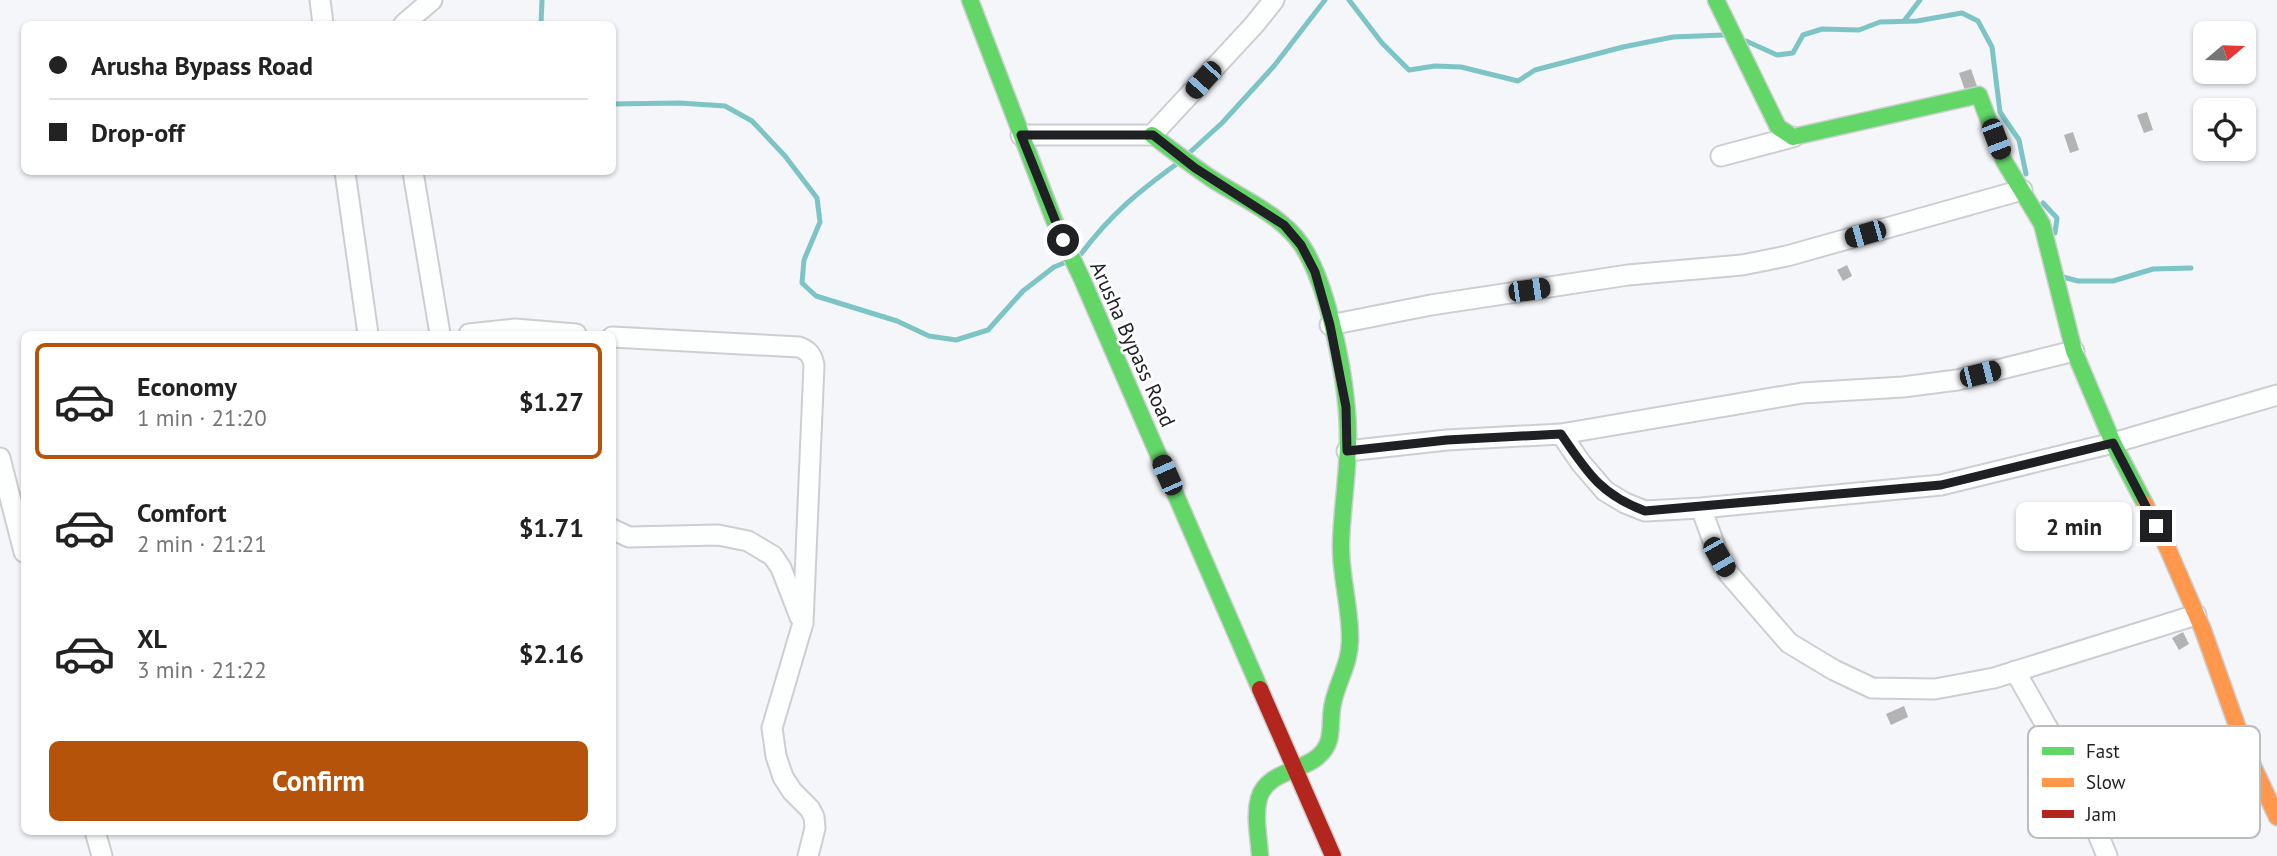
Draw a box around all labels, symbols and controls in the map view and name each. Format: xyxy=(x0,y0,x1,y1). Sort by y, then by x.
north arrow xyxy=(2193,21,2256,84)
map controls xyxy=(2193,21,2256,161)
text: Arusha Bypass Road xyxy=(91,49,313,82)
car xyxy=(1182,57,1225,103)
button: locate xyxy=(2193,98,2256,161)
text: Drop-off xyxy=(91,116,185,149)
car xyxy=(1979,116,2014,162)
car xyxy=(1842,218,1889,250)
route start xyxy=(1047,224,1079,256)
street label: Arusha Bypass Road xyxy=(1084,257,1182,431)
car xyxy=(1507,277,1552,303)
car xyxy=(1958,359,2003,389)
icon: car xyxy=(53,370,116,433)
text: Economy xyxy=(137,370,237,403)
text: $1.27 xyxy=(519,385,584,418)
text: 1 min · 21:20 xyxy=(137,403,267,432)
car xyxy=(1149,452,1186,498)
icon: car xyxy=(53,496,116,559)
text: Comfort xyxy=(137,496,227,529)
callout: 2 min xyxy=(2016,502,2132,550)
route end xyxy=(2140,510,2172,542)
text: $1.71 xyxy=(519,511,584,544)
text: 2 min xyxy=(2046,512,2102,541)
text: 2 min · 21:21 xyxy=(137,529,267,558)
car xyxy=(1700,534,1739,580)
icon: car xyxy=(53,622,116,685)
text: XL xyxy=(137,622,167,655)
text: $2.16 xyxy=(519,637,584,670)
text: 3 min · 21:22 xyxy=(137,655,267,684)
legend xyxy=(2028,726,2260,838)
text: Fast xyxy=(2086,739,2120,763)
button: Confirm xyxy=(49,741,588,821)
text: Slow xyxy=(2086,770,2126,794)
text: Jam xyxy=(2085,802,2116,826)

